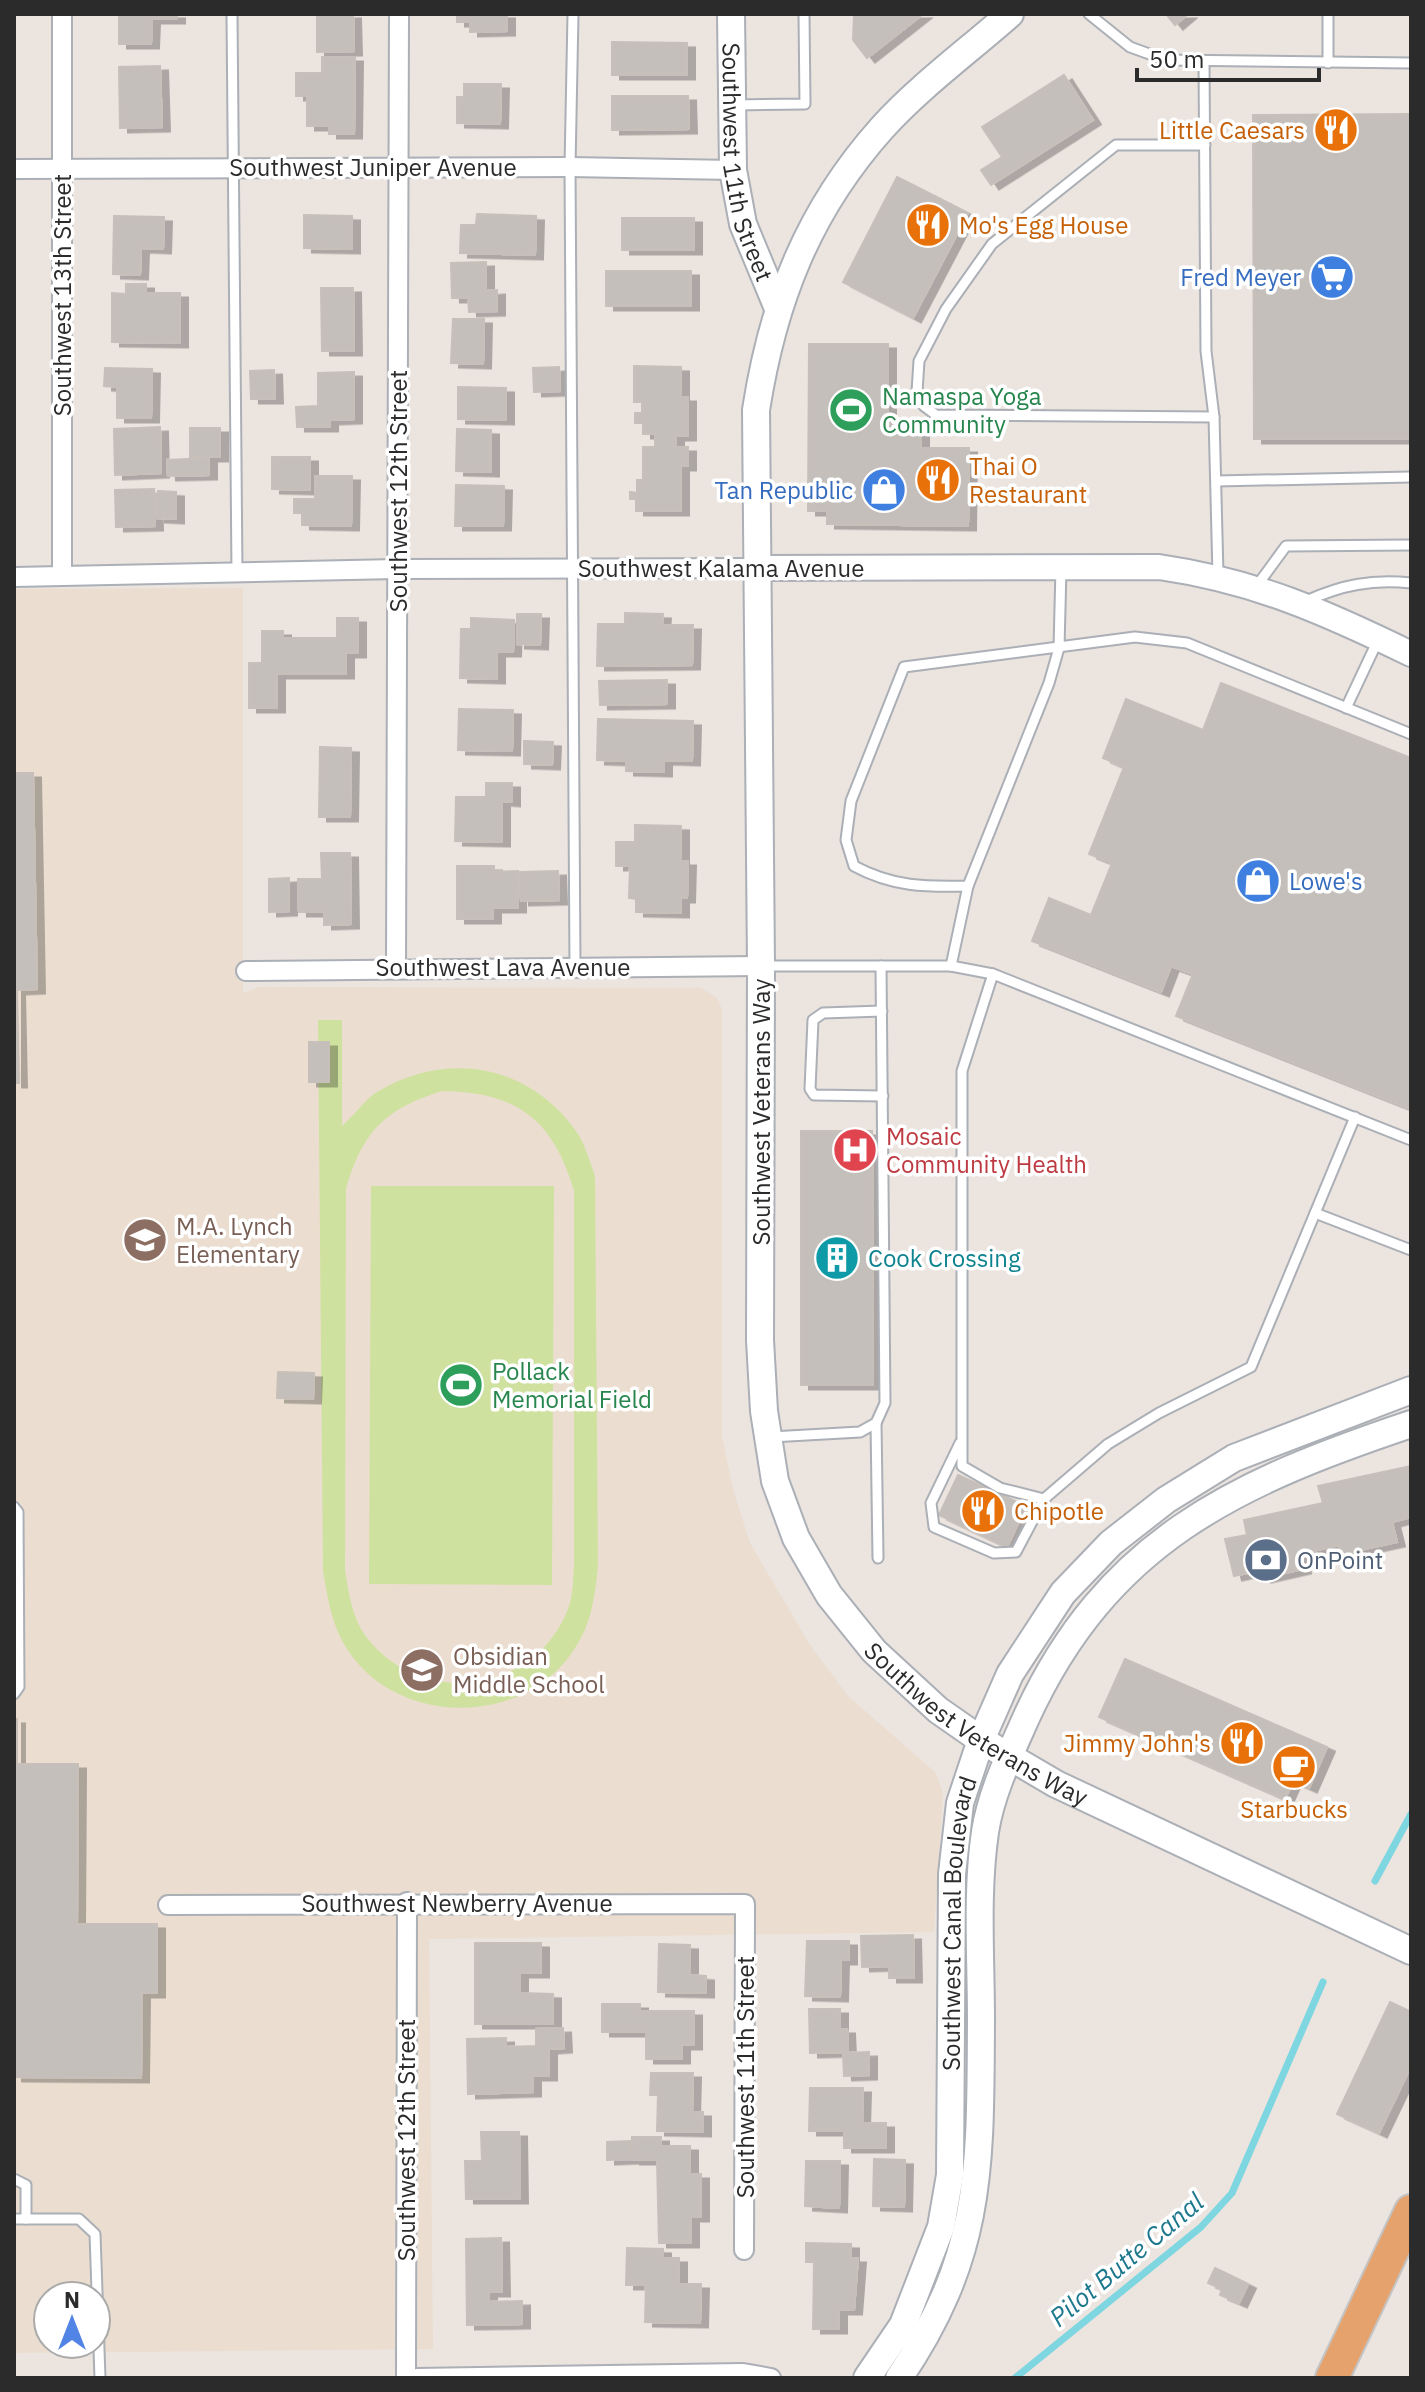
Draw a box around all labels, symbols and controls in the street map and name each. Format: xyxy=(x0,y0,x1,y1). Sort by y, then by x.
scale bar xyxy=(1137,32,1319,82)
street label: Southwest 11th Street xyxy=(715,42,781,286)
text: 50 m xyxy=(1149,43,1204,75)
restaurant icon: Little Caesars xyxy=(1312,106,1360,154)
place label: Little Caesars xyxy=(1159,114,1305,146)
street label: Southwest Juniper Avenue xyxy=(229,151,517,183)
street label: Southwest 13th Street xyxy=(46,174,78,416)
restaurant icon: Mo's Egg House xyxy=(904,201,952,249)
place label: Mo's Egg House xyxy=(959,209,1128,241)
supermarket icon: Fred Meyer xyxy=(1308,253,1356,301)
place label: Fred Meyer xyxy=(1180,261,1301,293)
street label: Southwest 12th Street xyxy=(382,370,414,612)
place label: Namaspa Yoga Community xyxy=(882,380,1042,440)
sports icon: Namaspa Yoga Community xyxy=(827,386,875,434)
place label: Thai O Restaurant xyxy=(969,450,1087,510)
restaurant icon: Thai O Restaurant xyxy=(914,456,962,504)
shop icon: Tan Republic xyxy=(860,466,908,514)
place label: Tan Republic xyxy=(715,474,853,506)
street label: Southwest Kalama Avenue xyxy=(578,552,864,584)
shop icon: Lowe's xyxy=(1234,857,1282,905)
place label: Lowe's xyxy=(1289,865,1363,897)
street label: Southwest Lava Avenue xyxy=(376,951,630,983)
street label: Southwest Veterans Way xyxy=(745,979,777,1245)
place label: Mosaic Community Health xyxy=(886,1120,1087,1180)
hospital icon: Mosaic Community Health xyxy=(831,1126,879,1174)
place label: M.A. Lynch Elementary xyxy=(176,1210,300,1270)
school or university icon: M.A. Lynch Elementary xyxy=(121,1216,169,1264)
building icon: Cook Crossing xyxy=(813,1234,861,1282)
place label: Cook Crossing xyxy=(868,1242,1021,1274)
place label: Pollack Memorial Field xyxy=(492,1355,652,1415)
sports icon: Pollack Memorial Field xyxy=(437,1361,485,1409)
restaurant icon: Chipotle xyxy=(959,1487,1007,1535)
place label: Chipotle xyxy=(1014,1495,1104,1527)
bank icon: OnPoint xyxy=(1242,1536,1290,1584)
place label: OnPoint xyxy=(1297,1544,1383,1576)
street label: Southwest Veterans Way xyxy=(857,1635,1093,1813)
place label: Obsidian Middle School xyxy=(453,1640,605,1700)
school or university icon: Obsidian Middle School xyxy=(398,1646,446,1694)
restaurant icon: Jimmy John's xyxy=(1218,1719,1266,1767)
place label: Jimmy John's xyxy=(1063,1727,1211,1759)
cafe icon: Starbucks xyxy=(1270,1743,1318,1791)
street label: Southwest Canal Boulevard xyxy=(935,1772,984,2071)
place label: Starbucks xyxy=(1240,1793,1348,1825)
street label: Southwest Newberry Avenue xyxy=(301,1887,613,1919)
street label: Southwest 11th Street xyxy=(729,1956,761,2198)
street label: Southwest 12th Street xyxy=(390,2019,422,2261)
water label: Pilot Butte Canal xyxy=(1042,2184,1210,2334)
north arrow xyxy=(32,2280,112,2360)
text: N xyxy=(64,2285,80,2314)

